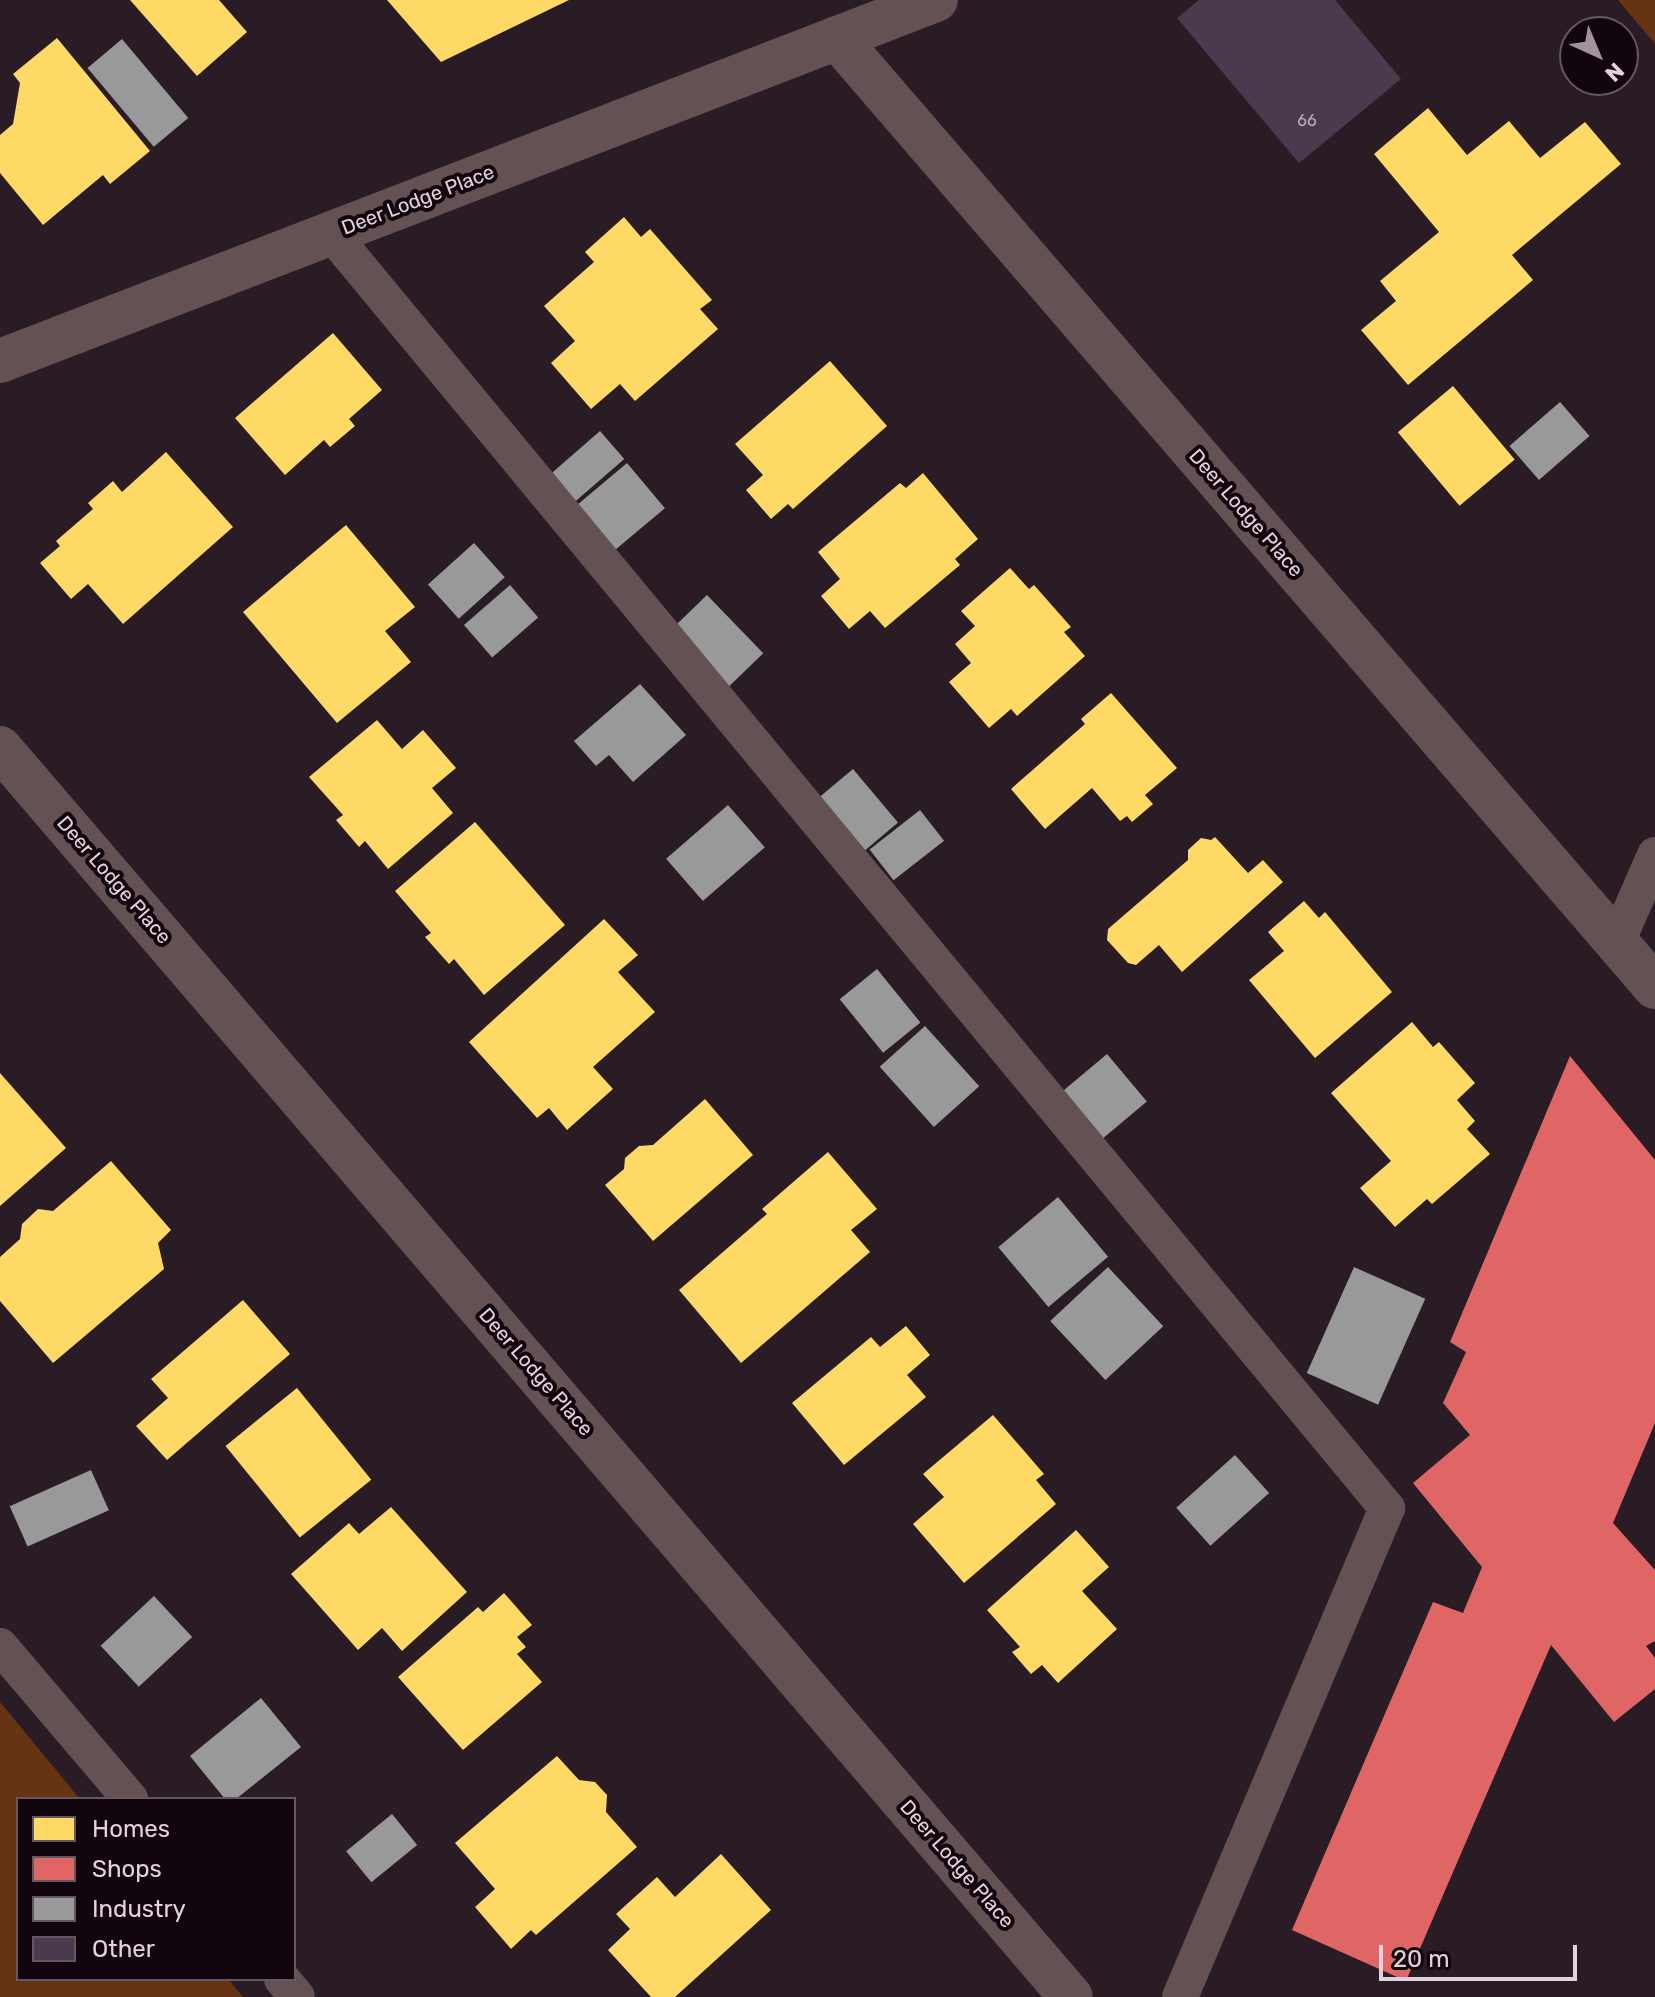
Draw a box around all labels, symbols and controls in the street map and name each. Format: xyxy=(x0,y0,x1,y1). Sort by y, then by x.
north arrow xyxy=(1559,16,1639,96)
text: N xyxy=(1600,57,1630,87)
house number: 66 xyxy=(1297,111,1317,131)
street label: Deer Lodge Place xyxy=(338,160,498,240)
street label: Deer Lodge Place xyxy=(1184,444,1308,582)
street label: Deer Lodge Place xyxy=(52,811,176,949)
street label: Deer Lodge Place xyxy=(474,1303,598,1441)
street label: Deer Lodge Place xyxy=(895,1795,1019,1933)
legend xyxy=(16,1797,296,1981)
text: Homes xyxy=(92,1815,170,1843)
text: Shops xyxy=(92,1855,162,1883)
text: Industry xyxy=(92,1895,186,1923)
scale bar xyxy=(1383,1929,1581,1979)
text: Other xyxy=(92,1935,155,1963)
text: 20 m xyxy=(1393,1945,1450,1973)

